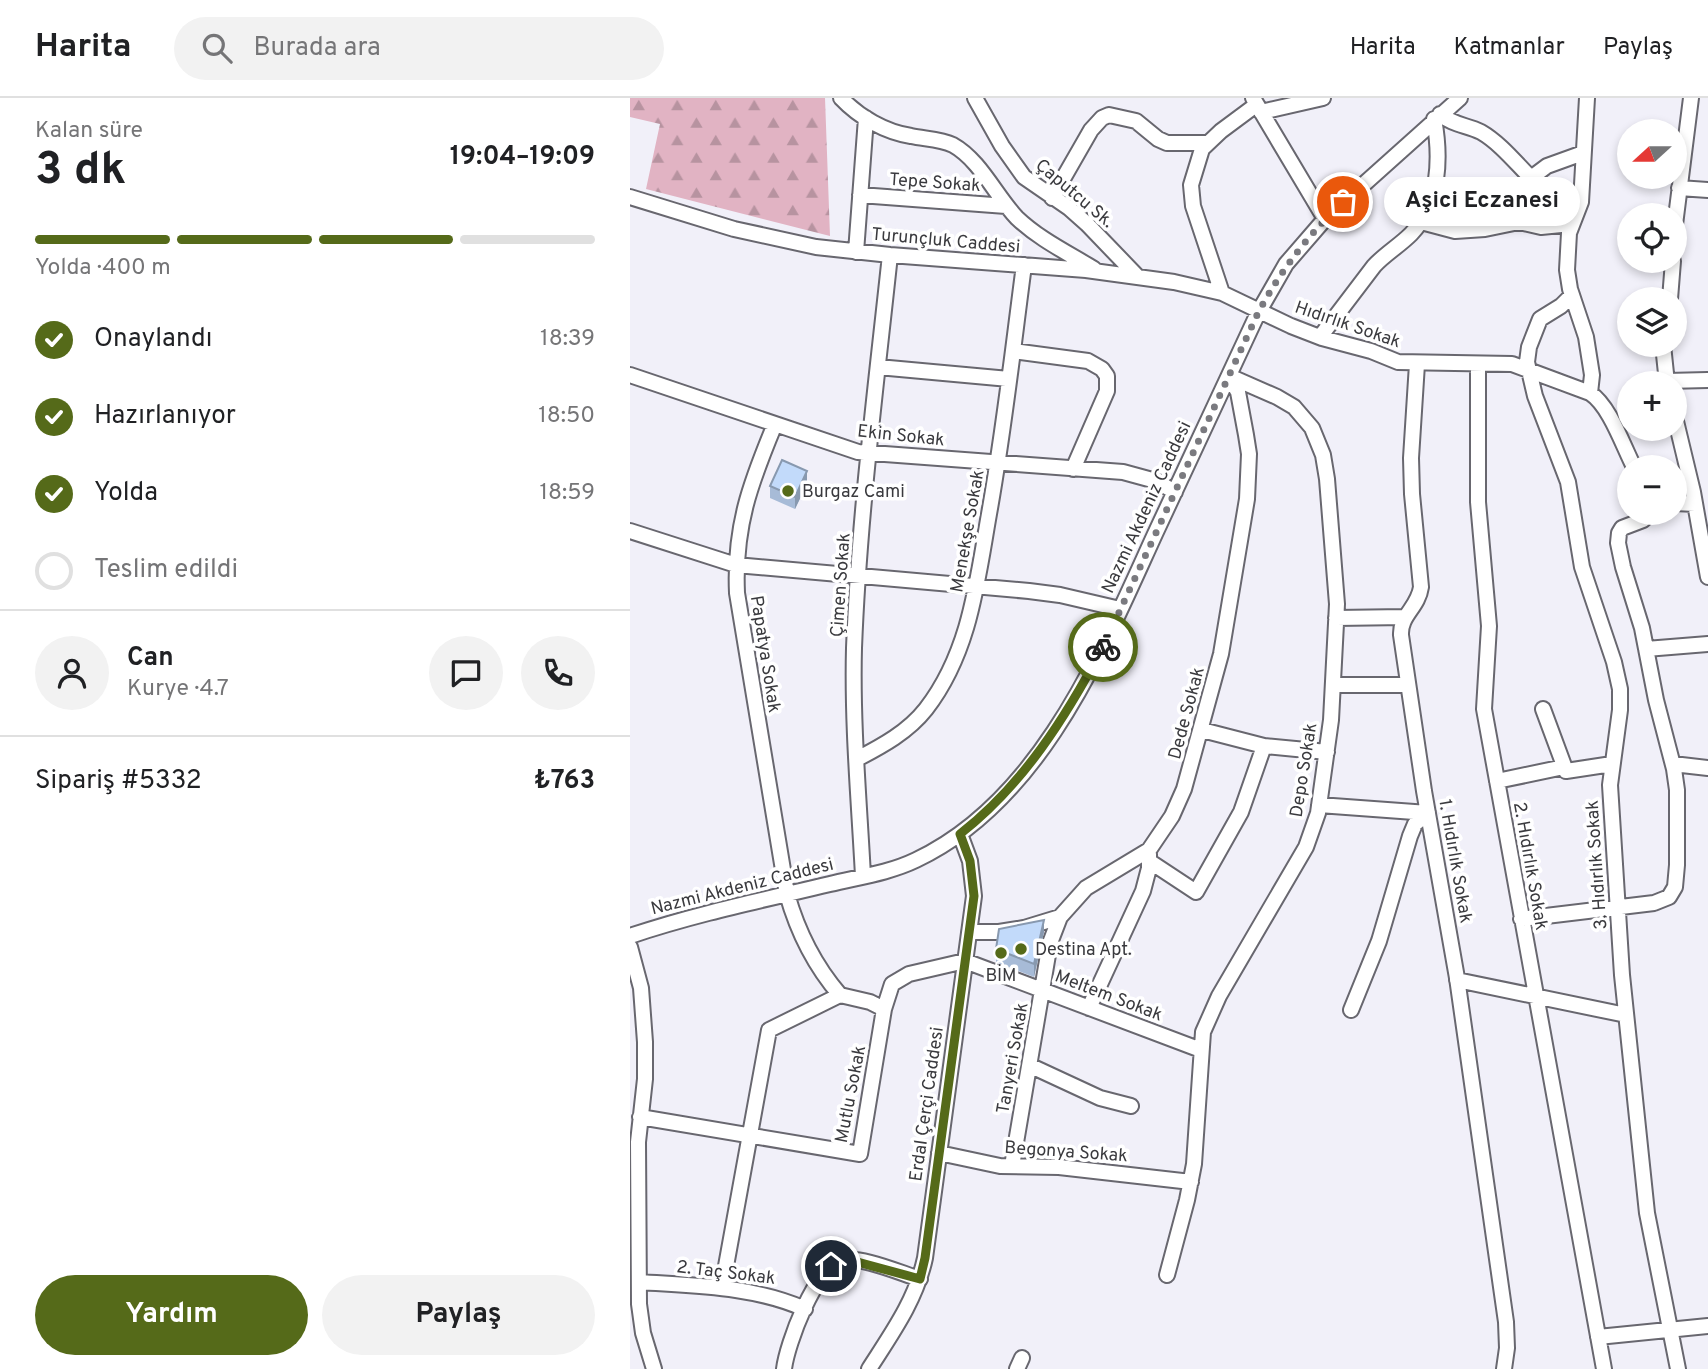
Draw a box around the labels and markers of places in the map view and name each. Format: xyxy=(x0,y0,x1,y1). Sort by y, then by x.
pin xyxy=(1313,172,1373,232)
callout: Aşici Eczanesi xyxy=(1385,178,1581,226)
place label: Burgaz Cami xyxy=(802,481,905,504)
marker: Burgaz Cami xyxy=(780,483,796,499)
place label: Destina Apt. xyxy=(1035,939,1132,962)
marker: Destina Apt. xyxy=(1013,941,1029,957)
marker: BİM xyxy=(993,945,1009,961)
place label: BİM xyxy=(985,963,1017,988)
pin xyxy=(801,1236,861,1296)

